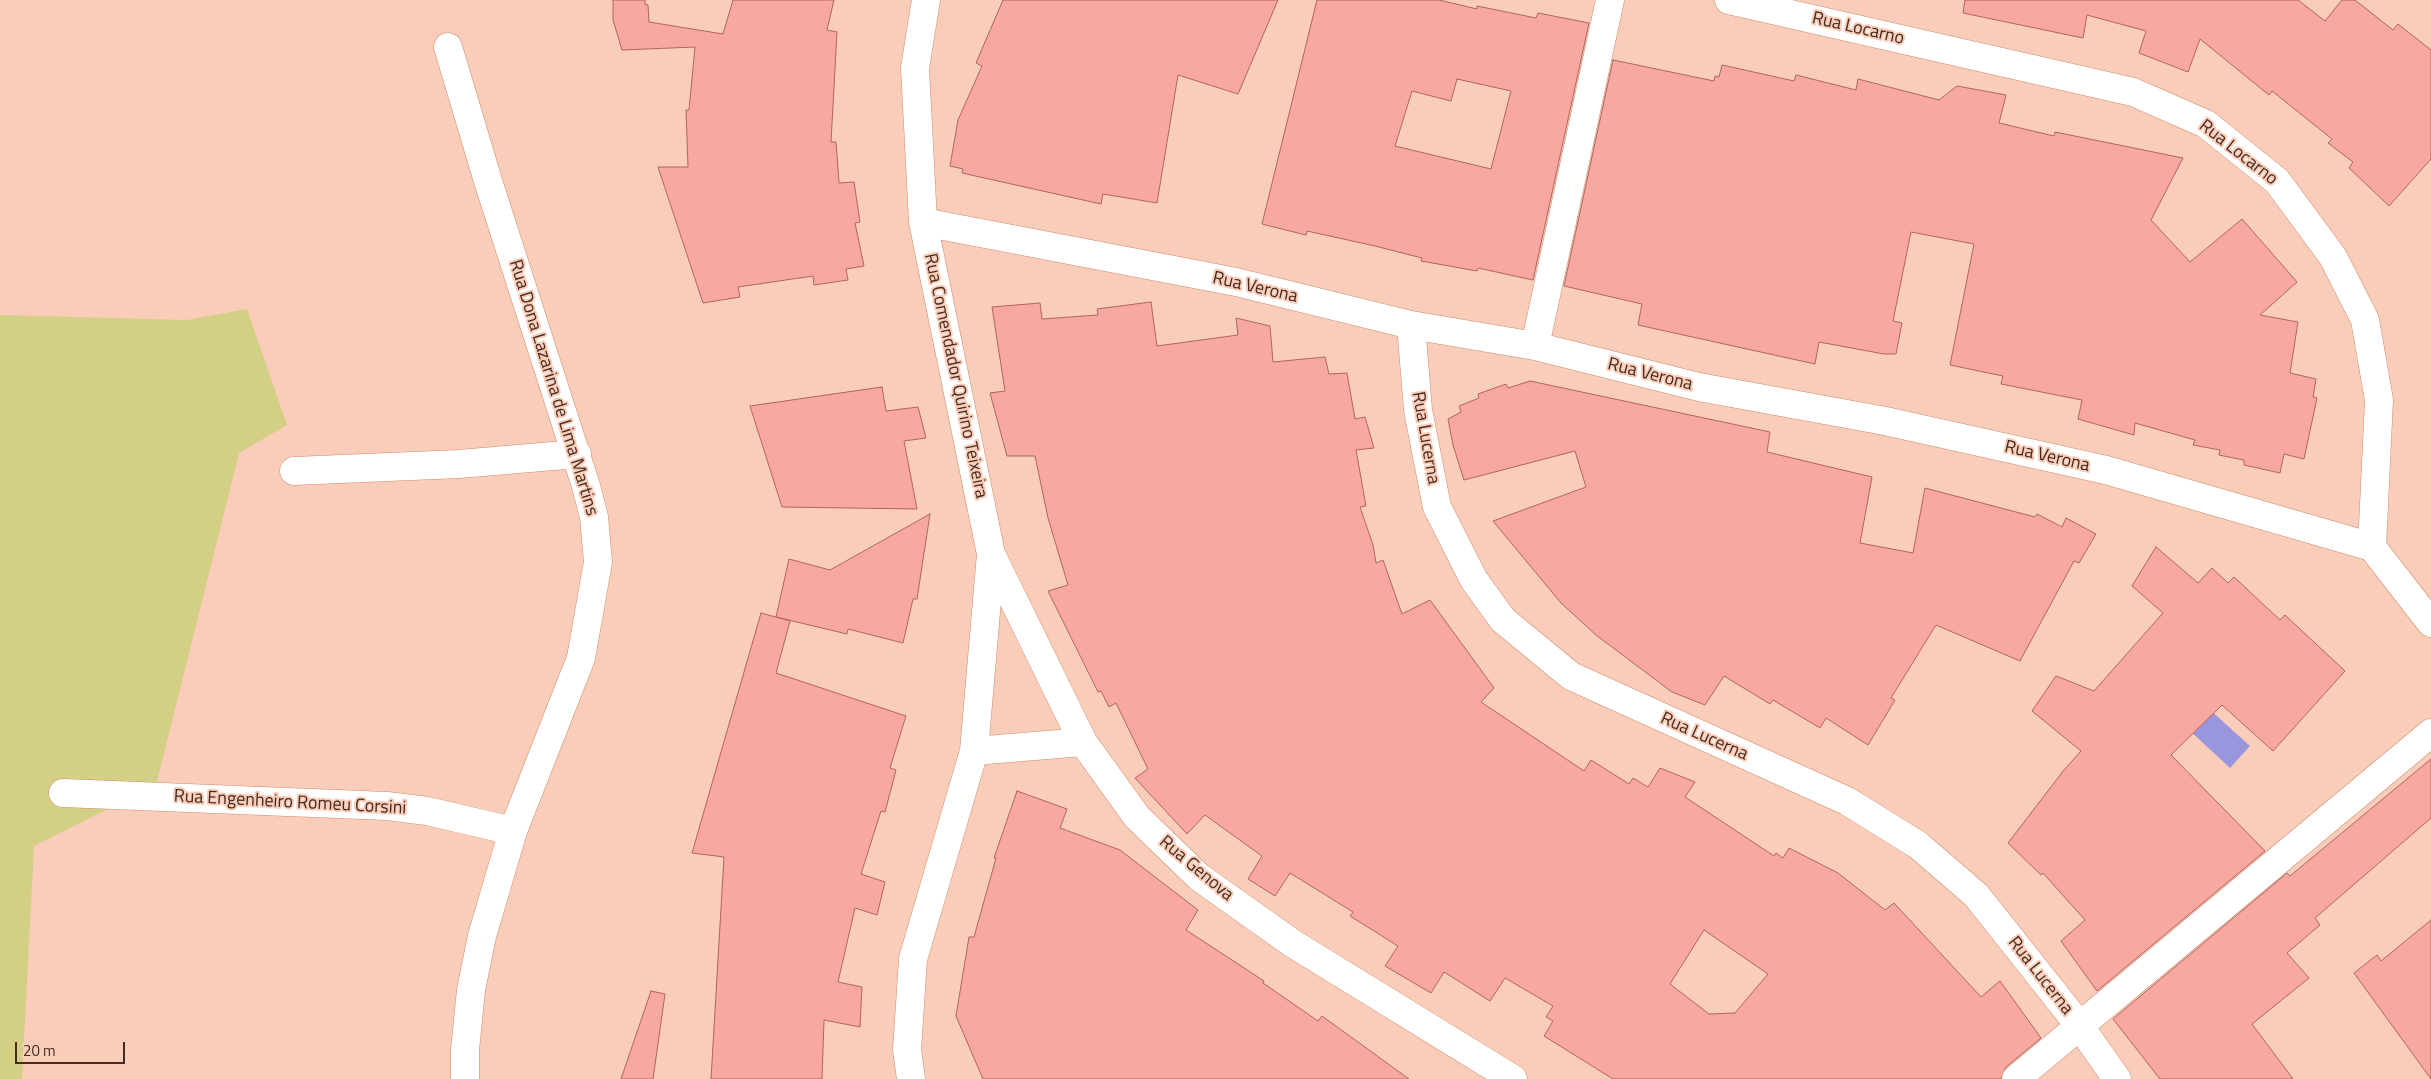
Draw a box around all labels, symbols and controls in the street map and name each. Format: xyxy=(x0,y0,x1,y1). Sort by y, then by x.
street label: Rua Locarno xyxy=(1810,8,1906,50)
street label: Rua Locarno xyxy=(2194,116,2282,190)
street label: Rua Comendador Quirino Teixeira xyxy=(918,251,992,501)
street label: Rua Dona Lazarina de Lima Martins xyxy=(504,257,602,519)
street label: Rua Verona xyxy=(1210,268,1300,308)
street label: Rua Verona xyxy=(1605,354,1695,396)
street label: Rua Lucerna xyxy=(1406,390,1444,486)
street label: Rua Verona xyxy=(2002,437,2092,477)
street label: Rua Lucerna xyxy=(1657,708,1751,766)
street label: Rua Engenheiro Romeu Corsini xyxy=(173,786,407,820)
street label: Rua Genova xyxy=(1154,832,1238,906)
street label: Rua Lucerna xyxy=(2003,933,2077,1019)
scale bar xyxy=(18,1032,128,1064)
text: 20 m xyxy=(23,1039,56,1062)

